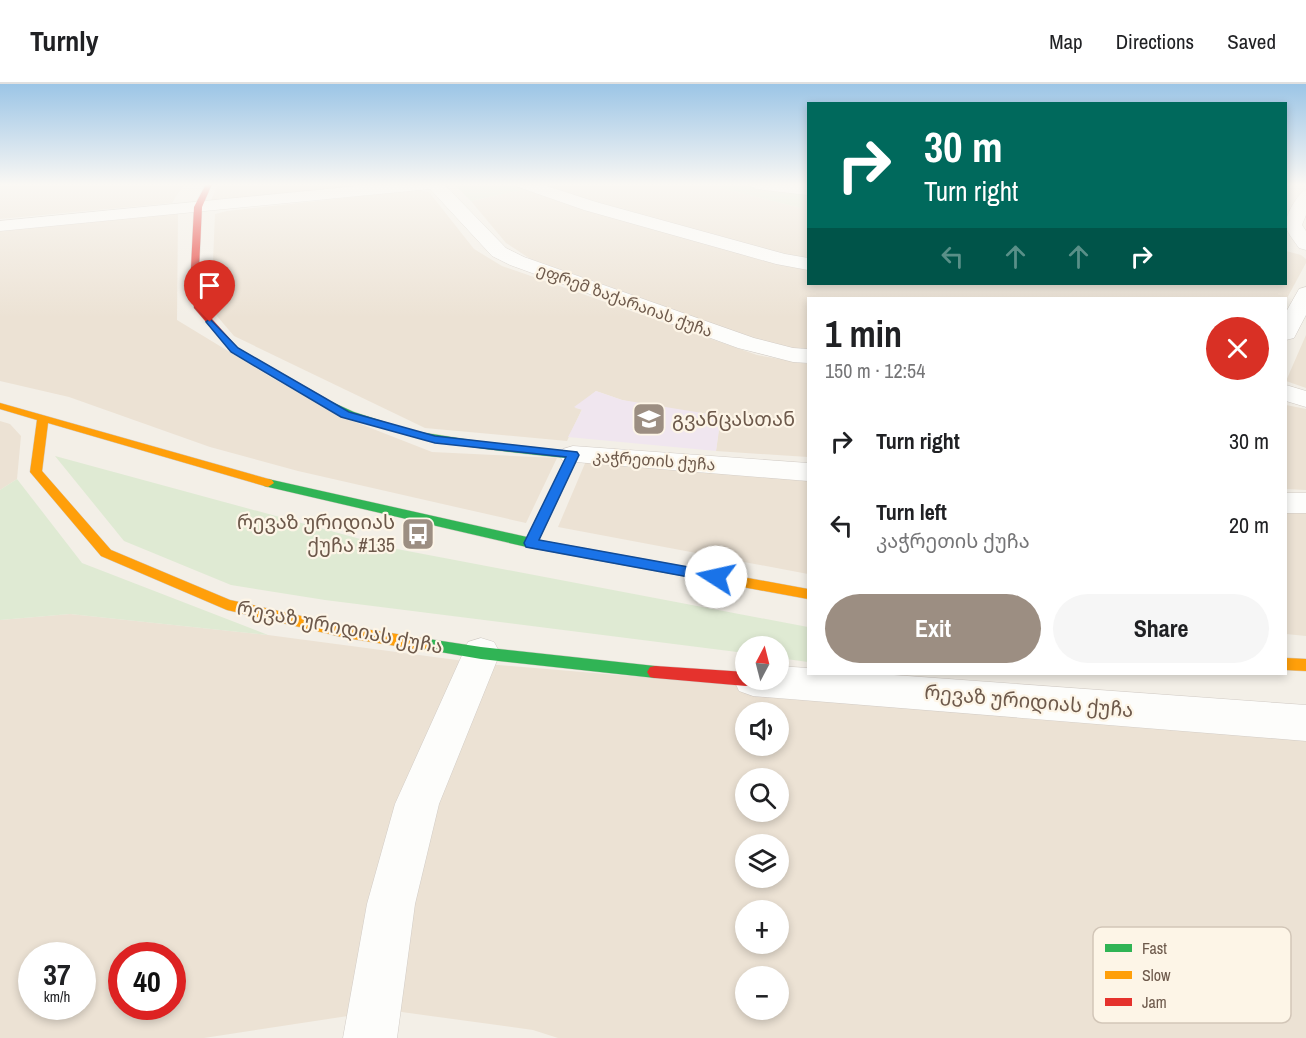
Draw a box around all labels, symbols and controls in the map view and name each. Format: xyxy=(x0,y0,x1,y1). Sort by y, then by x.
text: Turnly xyxy=(30,22,99,60)
text: Map xyxy=(1049,27,1083,56)
text: Directions xyxy=(1116,27,1194,56)
text: Saved xyxy=(1227,27,1276,56)
text: 30 m xyxy=(924,119,1003,175)
icon: right xyxy=(825,126,903,204)
text: Turn right xyxy=(924,173,1018,209)
icon: left xyxy=(936,240,969,273)
icon: ahead xyxy=(999,240,1032,273)
icon: ahead xyxy=(1062,240,1095,273)
icon: right xyxy=(1125,240,1158,273)
street label: ეფრემ ზაქარაიას ქუჩა xyxy=(534,258,716,342)
pin xyxy=(184,260,235,322)
icon: arrive xyxy=(193,269,226,302)
text: 1 min xyxy=(825,310,902,358)
button: close xyxy=(1206,317,1269,380)
text: 150 m · 12:54 xyxy=(825,357,925,384)
school or university icon: გვანცასთან xyxy=(631,401,667,437)
place label: გვანცასთან xyxy=(672,405,795,432)
icon: right xyxy=(825,425,858,458)
text: Turn right xyxy=(876,426,960,456)
text: 30 m xyxy=(1229,426,1269,456)
street label: კაჭრეთის ქუჩა xyxy=(592,445,716,475)
text: Turn left xyxy=(876,497,947,527)
place label: რევაზ ურიდიას ქუჩა #135 xyxy=(237,508,395,558)
icon: left xyxy=(825,509,858,542)
text: 20 m xyxy=(1229,510,1269,540)
bus stop icon: რევაზ ურიდიას ქუჩა #135 xyxy=(400,516,436,552)
text: კაჭრეთის ქუჩა xyxy=(876,527,1030,554)
position arrow xyxy=(684,545,748,609)
street label: რევაზ ურიდიას ქუჩა xyxy=(235,593,445,660)
button: Exit xyxy=(825,594,1041,663)
button: Share xyxy=(1053,594,1269,663)
north arrow xyxy=(735,636,789,690)
map controls xyxy=(735,636,789,1020)
street label: რევაზ ურიდიას ქუჩა xyxy=(924,678,1135,723)
button: sound xyxy=(735,702,789,756)
button: search xyxy=(735,768,789,822)
button: layers xyxy=(735,834,789,888)
button: + xyxy=(735,900,789,954)
legend xyxy=(1093,927,1291,1023)
text: Fast xyxy=(1142,937,1167,959)
speed limit sign: 40 xyxy=(108,942,186,1020)
text: 37 xyxy=(43,954,71,994)
text: Slow xyxy=(1142,964,1171,986)
button: − xyxy=(735,966,789,1020)
text: km/h xyxy=(44,986,70,1007)
text: Jam xyxy=(1142,991,1167,1013)

